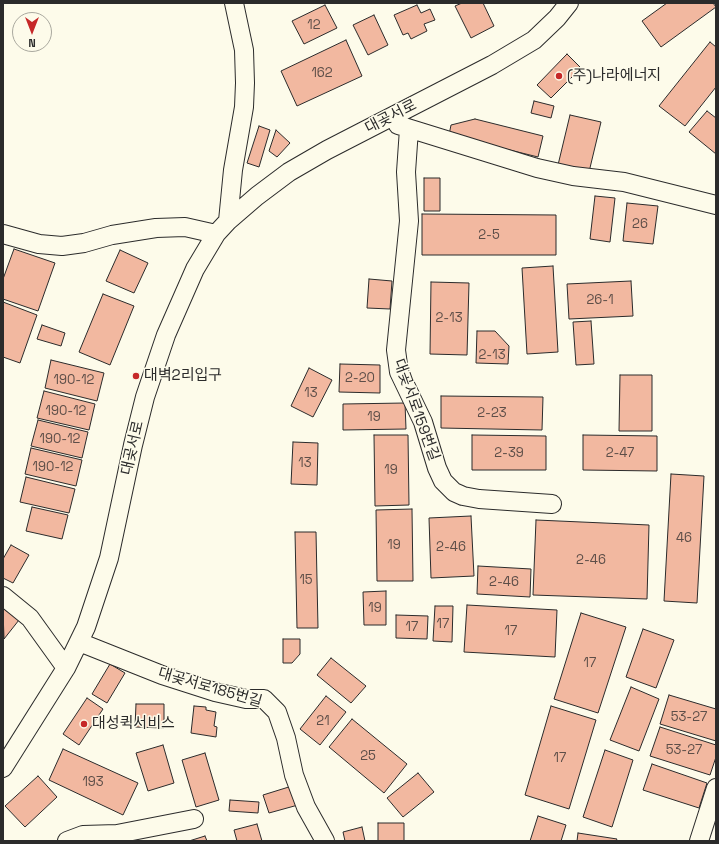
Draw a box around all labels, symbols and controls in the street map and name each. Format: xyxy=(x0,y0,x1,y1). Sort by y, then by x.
north arrow xyxy=(12,12,52,52)
house number: 12 xyxy=(307,17,321,33)
text: N xyxy=(28,36,36,50)
house number: 162 xyxy=(311,65,333,81)
place label: (주)나라에너지 xyxy=(567,67,661,85)
marker: (주)나라에너지 xyxy=(554,71,564,81)
street label: 대곶서로 xyxy=(362,96,420,138)
house number: 26 xyxy=(632,216,648,232)
house number: 2-5 xyxy=(478,227,500,243)
house number: 26-1 xyxy=(586,292,614,308)
house number: 2-13 xyxy=(436,310,462,326)
house number: 2-13 xyxy=(479,347,505,363)
street label: 대곶서로159번길 xyxy=(389,357,443,463)
place label: 대벽2리입구 xyxy=(144,367,222,385)
house number: 2-20 xyxy=(345,370,375,386)
marker: 대벽2리입구 xyxy=(131,371,141,381)
house number: 190-12 xyxy=(54,372,94,388)
house number: 13 xyxy=(304,385,318,401)
house number: 190-12 xyxy=(46,403,86,419)
house number: 2-23 xyxy=(477,405,507,421)
house number: 19 xyxy=(367,409,381,425)
street label: 대곶서로 xyxy=(118,419,148,477)
house number: 190-12 xyxy=(40,431,80,447)
house number: 2-39 xyxy=(494,445,524,461)
house number: 2-47 xyxy=(606,445,634,461)
house number: 13 xyxy=(298,455,312,471)
house number: 190-12 xyxy=(33,459,73,475)
house number: 19 xyxy=(384,462,398,478)
house number: 46 xyxy=(676,530,692,546)
house number: 19 xyxy=(387,537,401,553)
house number: 2-46 xyxy=(436,539,466,555)
house number: 2-46 xyxy=(576,552,606,568)
house number: 15 xyxy=(299,572,313,588)
house number: 2-46 xyxy=(489,574,519,590)
house number: 19 xyxy=(368,600,382,616)
house number: 17 xyxy=(437,616,449,632)
house number: 17 xyxy=(406,619,418,635)
house number: 17 xyxy=(505,623,517,639)
house number: 17 xyxy=(584,655,596,671)
street label: 대곶서로185번길 xyxy=(156,665,264,711)
house number: 53-27 xyxy=(671,709,707,725)
house number: 21 xyxy=(316,713,330,729)
place label: 대성퀵서비스 xyxy=(92,715,175,733)
marker: 대성퀵서비스 xyxy=(79,719,89,729)
house number: 53-27 xyxy=(666,742,702,758)
house number: 25 xyxy=(360,748,376,764)
house number: 17 xyxy=(554,750,566,766)
house number: 193 xyxy=(82,774,104,790)

